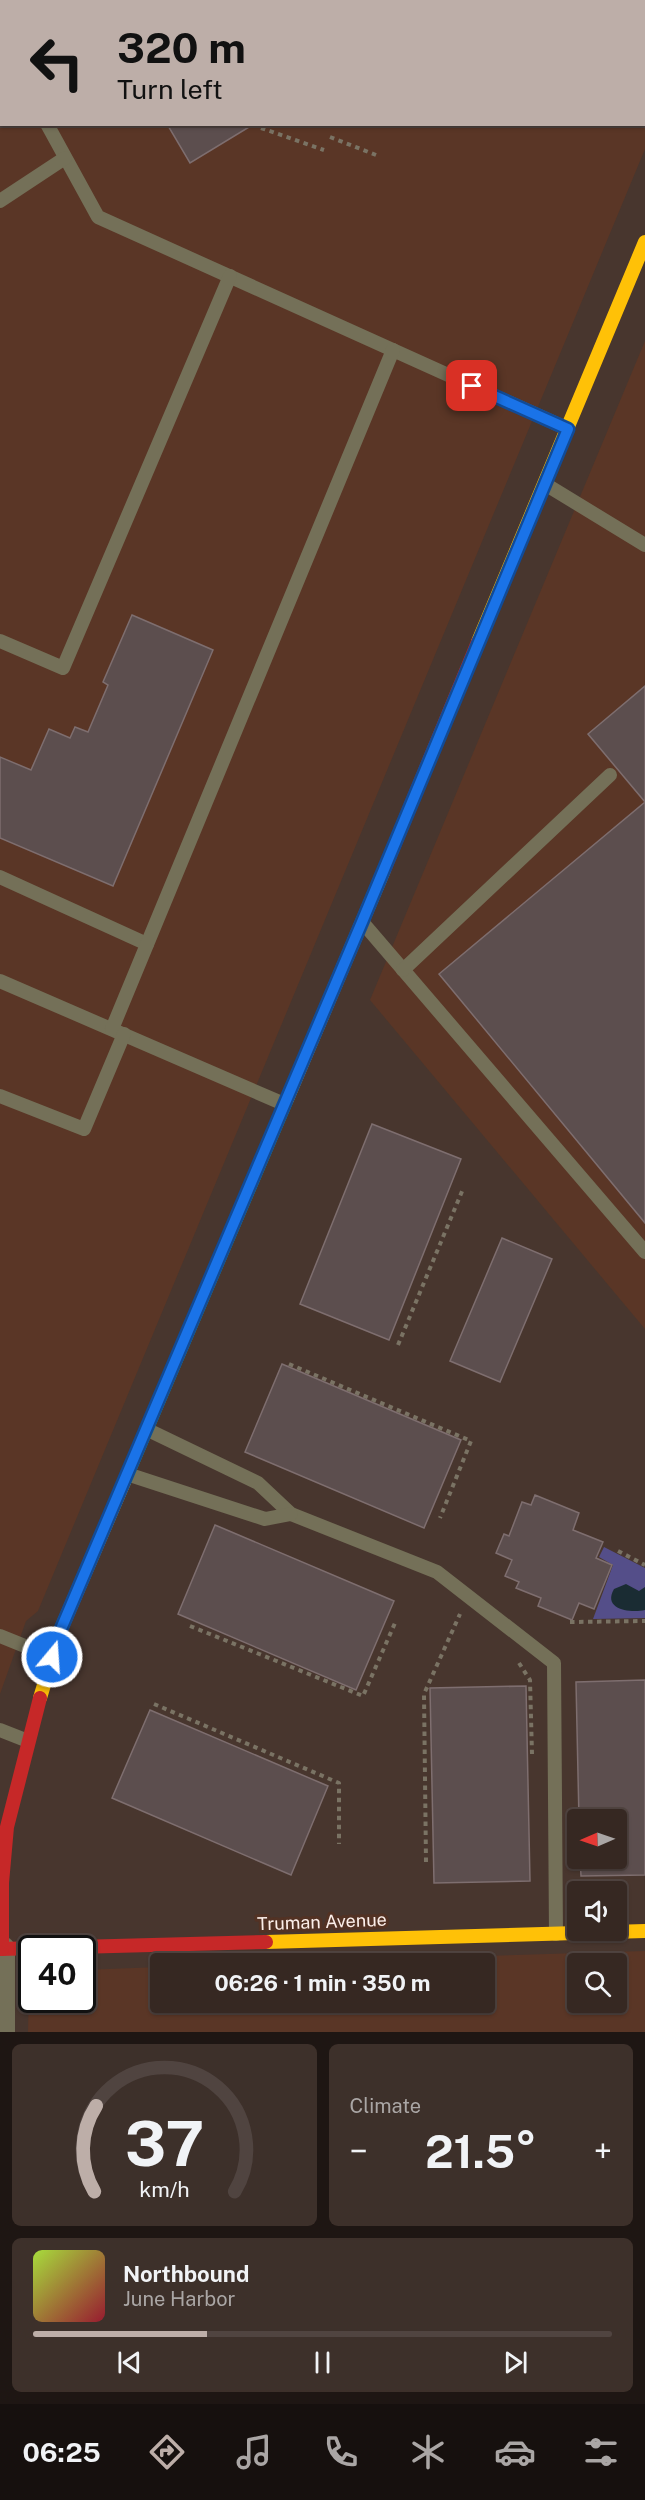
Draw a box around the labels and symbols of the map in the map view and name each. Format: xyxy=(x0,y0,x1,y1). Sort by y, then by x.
pin xyxy=(446,360,497,411)
position arrow xyxy=(20,1625,84,1689)
north arrow xyxy=(567,1809,627,1869)
street label: Truman Avenue xyxy=(257,1909,387,1934)
speed limit sign: 40 xyxy=(18,1935,96,2013)

